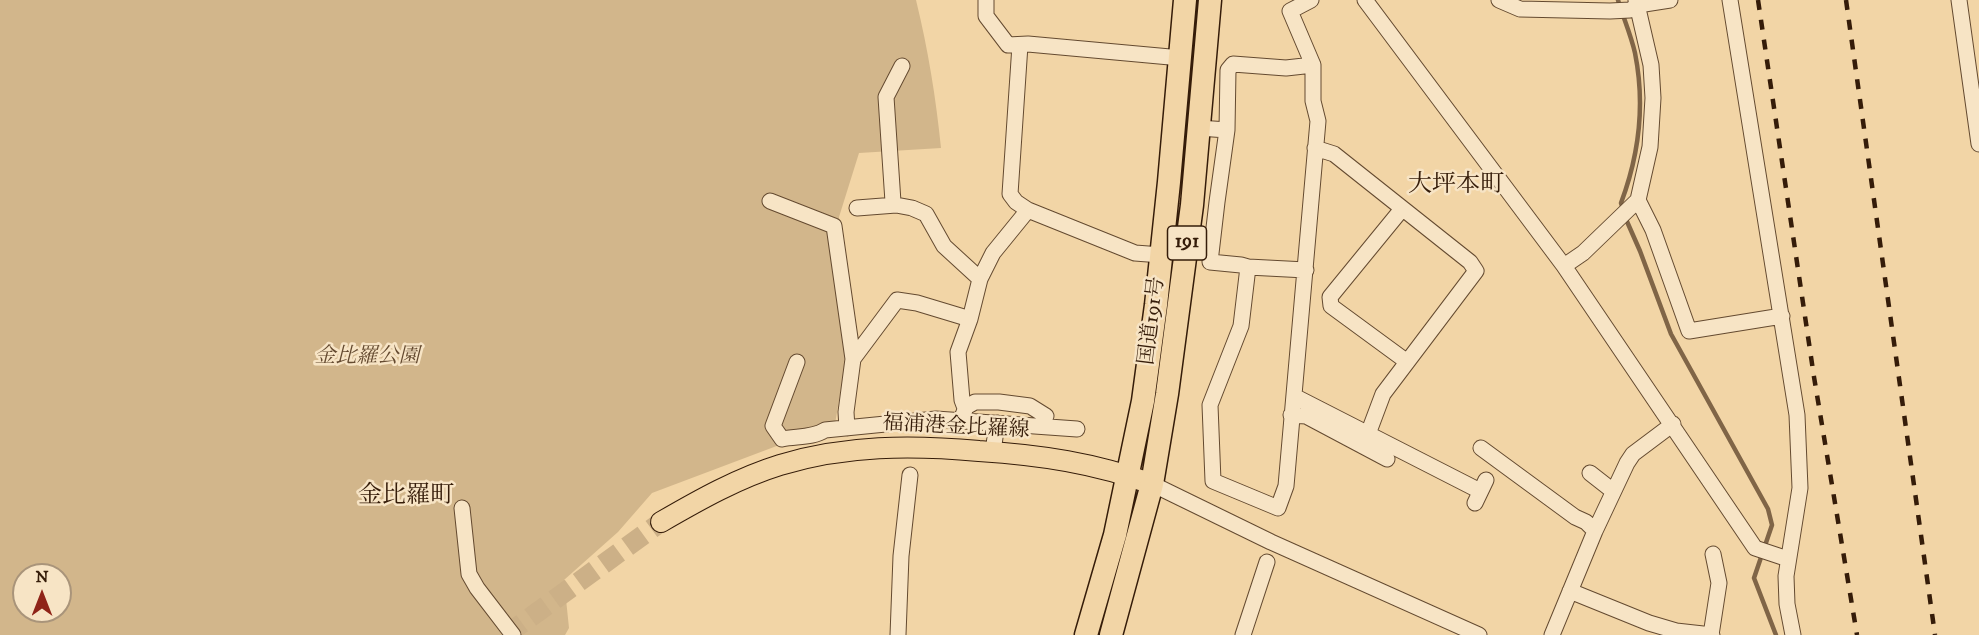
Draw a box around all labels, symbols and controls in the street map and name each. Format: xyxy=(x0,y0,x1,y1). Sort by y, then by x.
district label: 大坪本町 xyxy=(1408,172,1504,200)
road number: 191 xyxy=(1168,226,1206,260)
street label: 国道191号 xyxy=(1135,275,1171,367)
park label: 金比羅公園 xyxy=(315,345,419,371)
street label: 福浦港金比羅線 xyxy=(882,412,1030,444)
district label: 金比羅町 xyxy=(358,483,454,511)
north arrow xyxy=(12,563,72,623)
text: N xyxy=(35,567,49,587)

